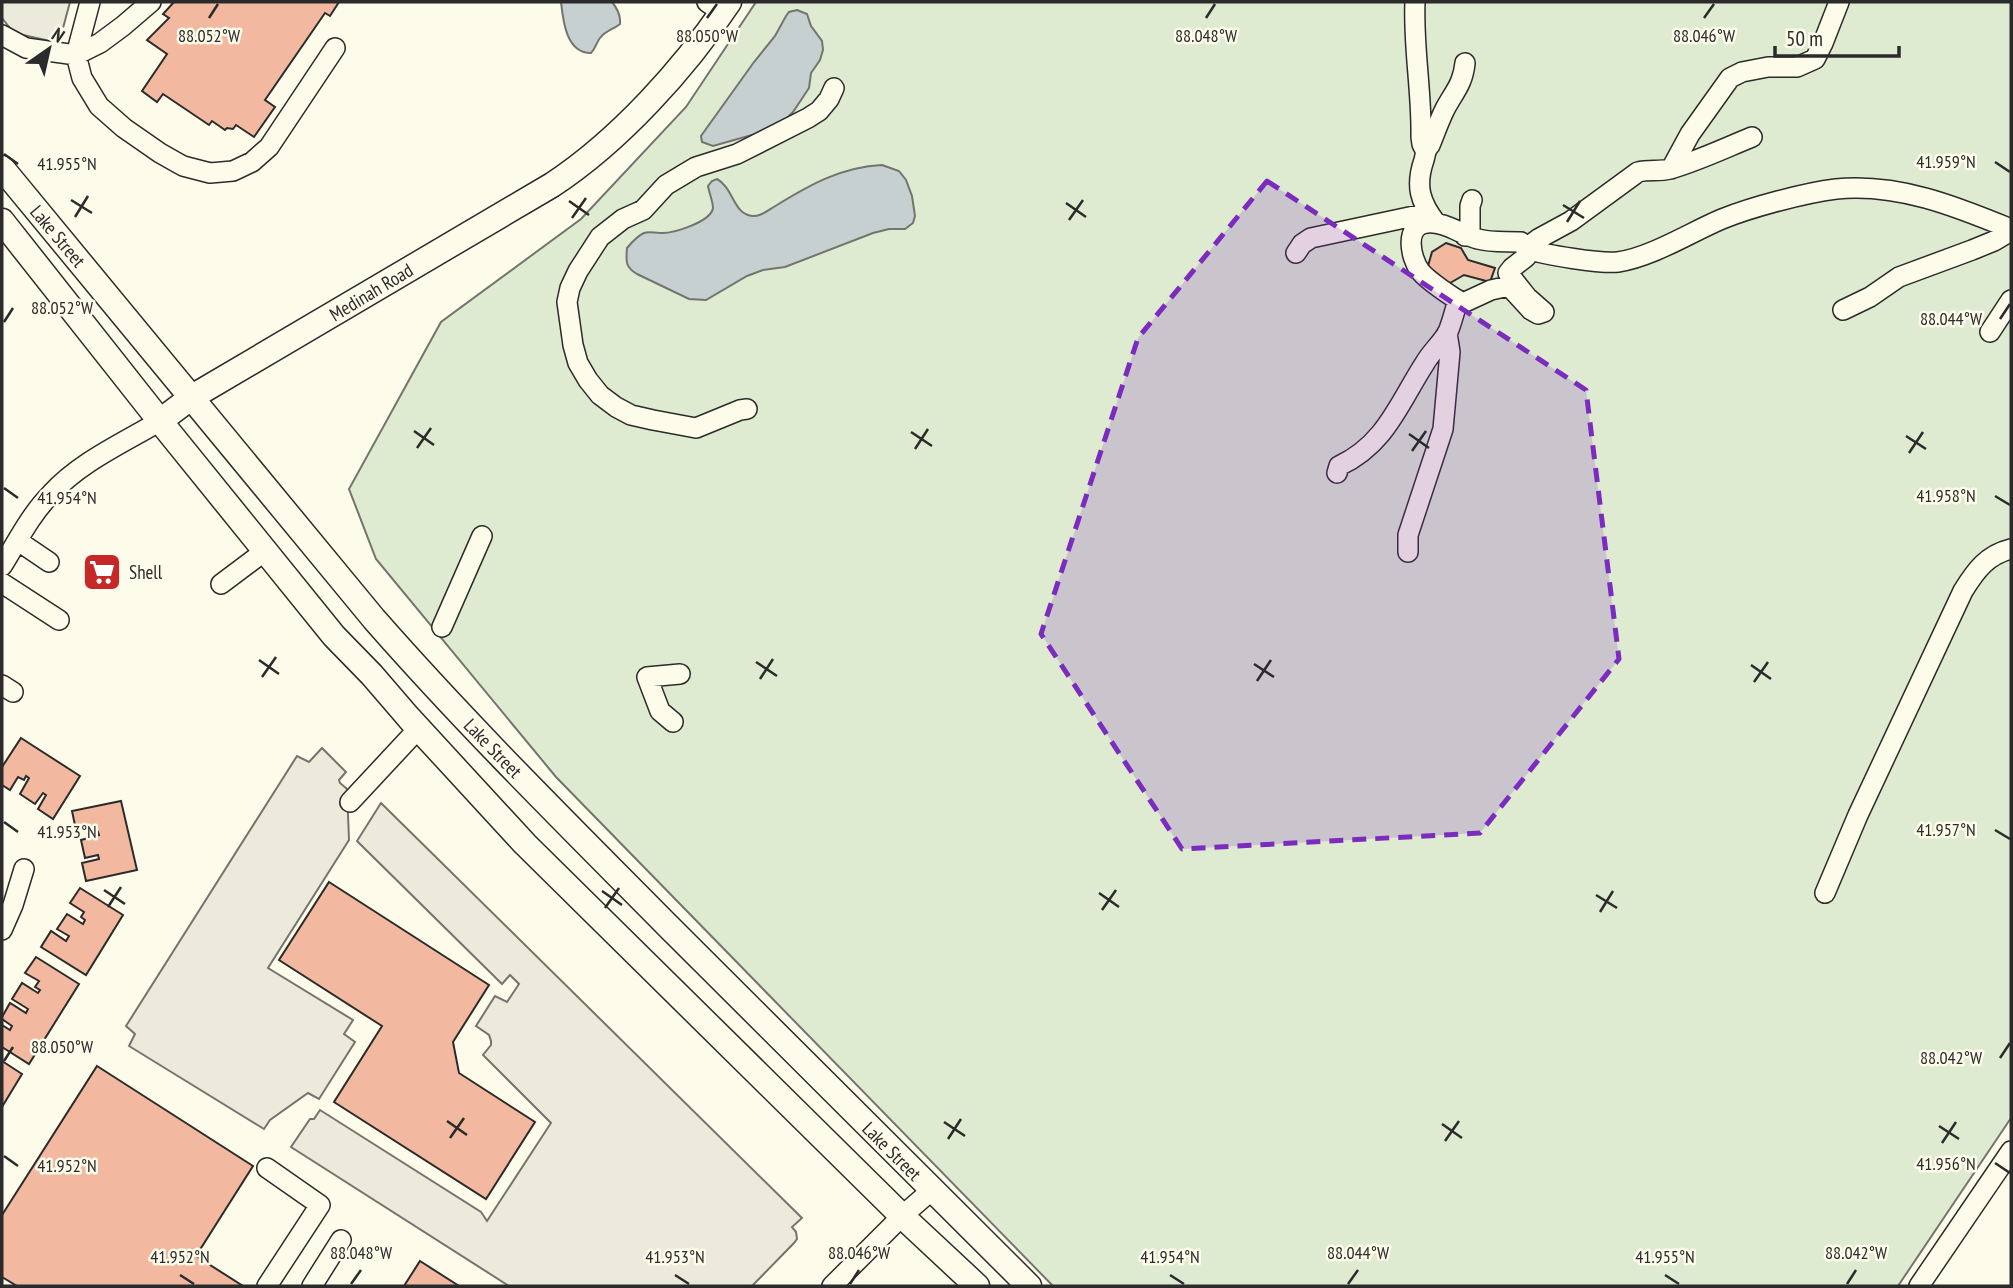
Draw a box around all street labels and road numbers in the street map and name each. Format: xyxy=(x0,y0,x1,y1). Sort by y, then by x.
street label: Lake Street xyxy=(25,200,91,272)
street label: Medinah Road xyxy=(325,258,417,326)
street label: Lake Street xyxy=(459,713,528,783)
street label: Lake Street xyxy=(857,1116,927,1186)

